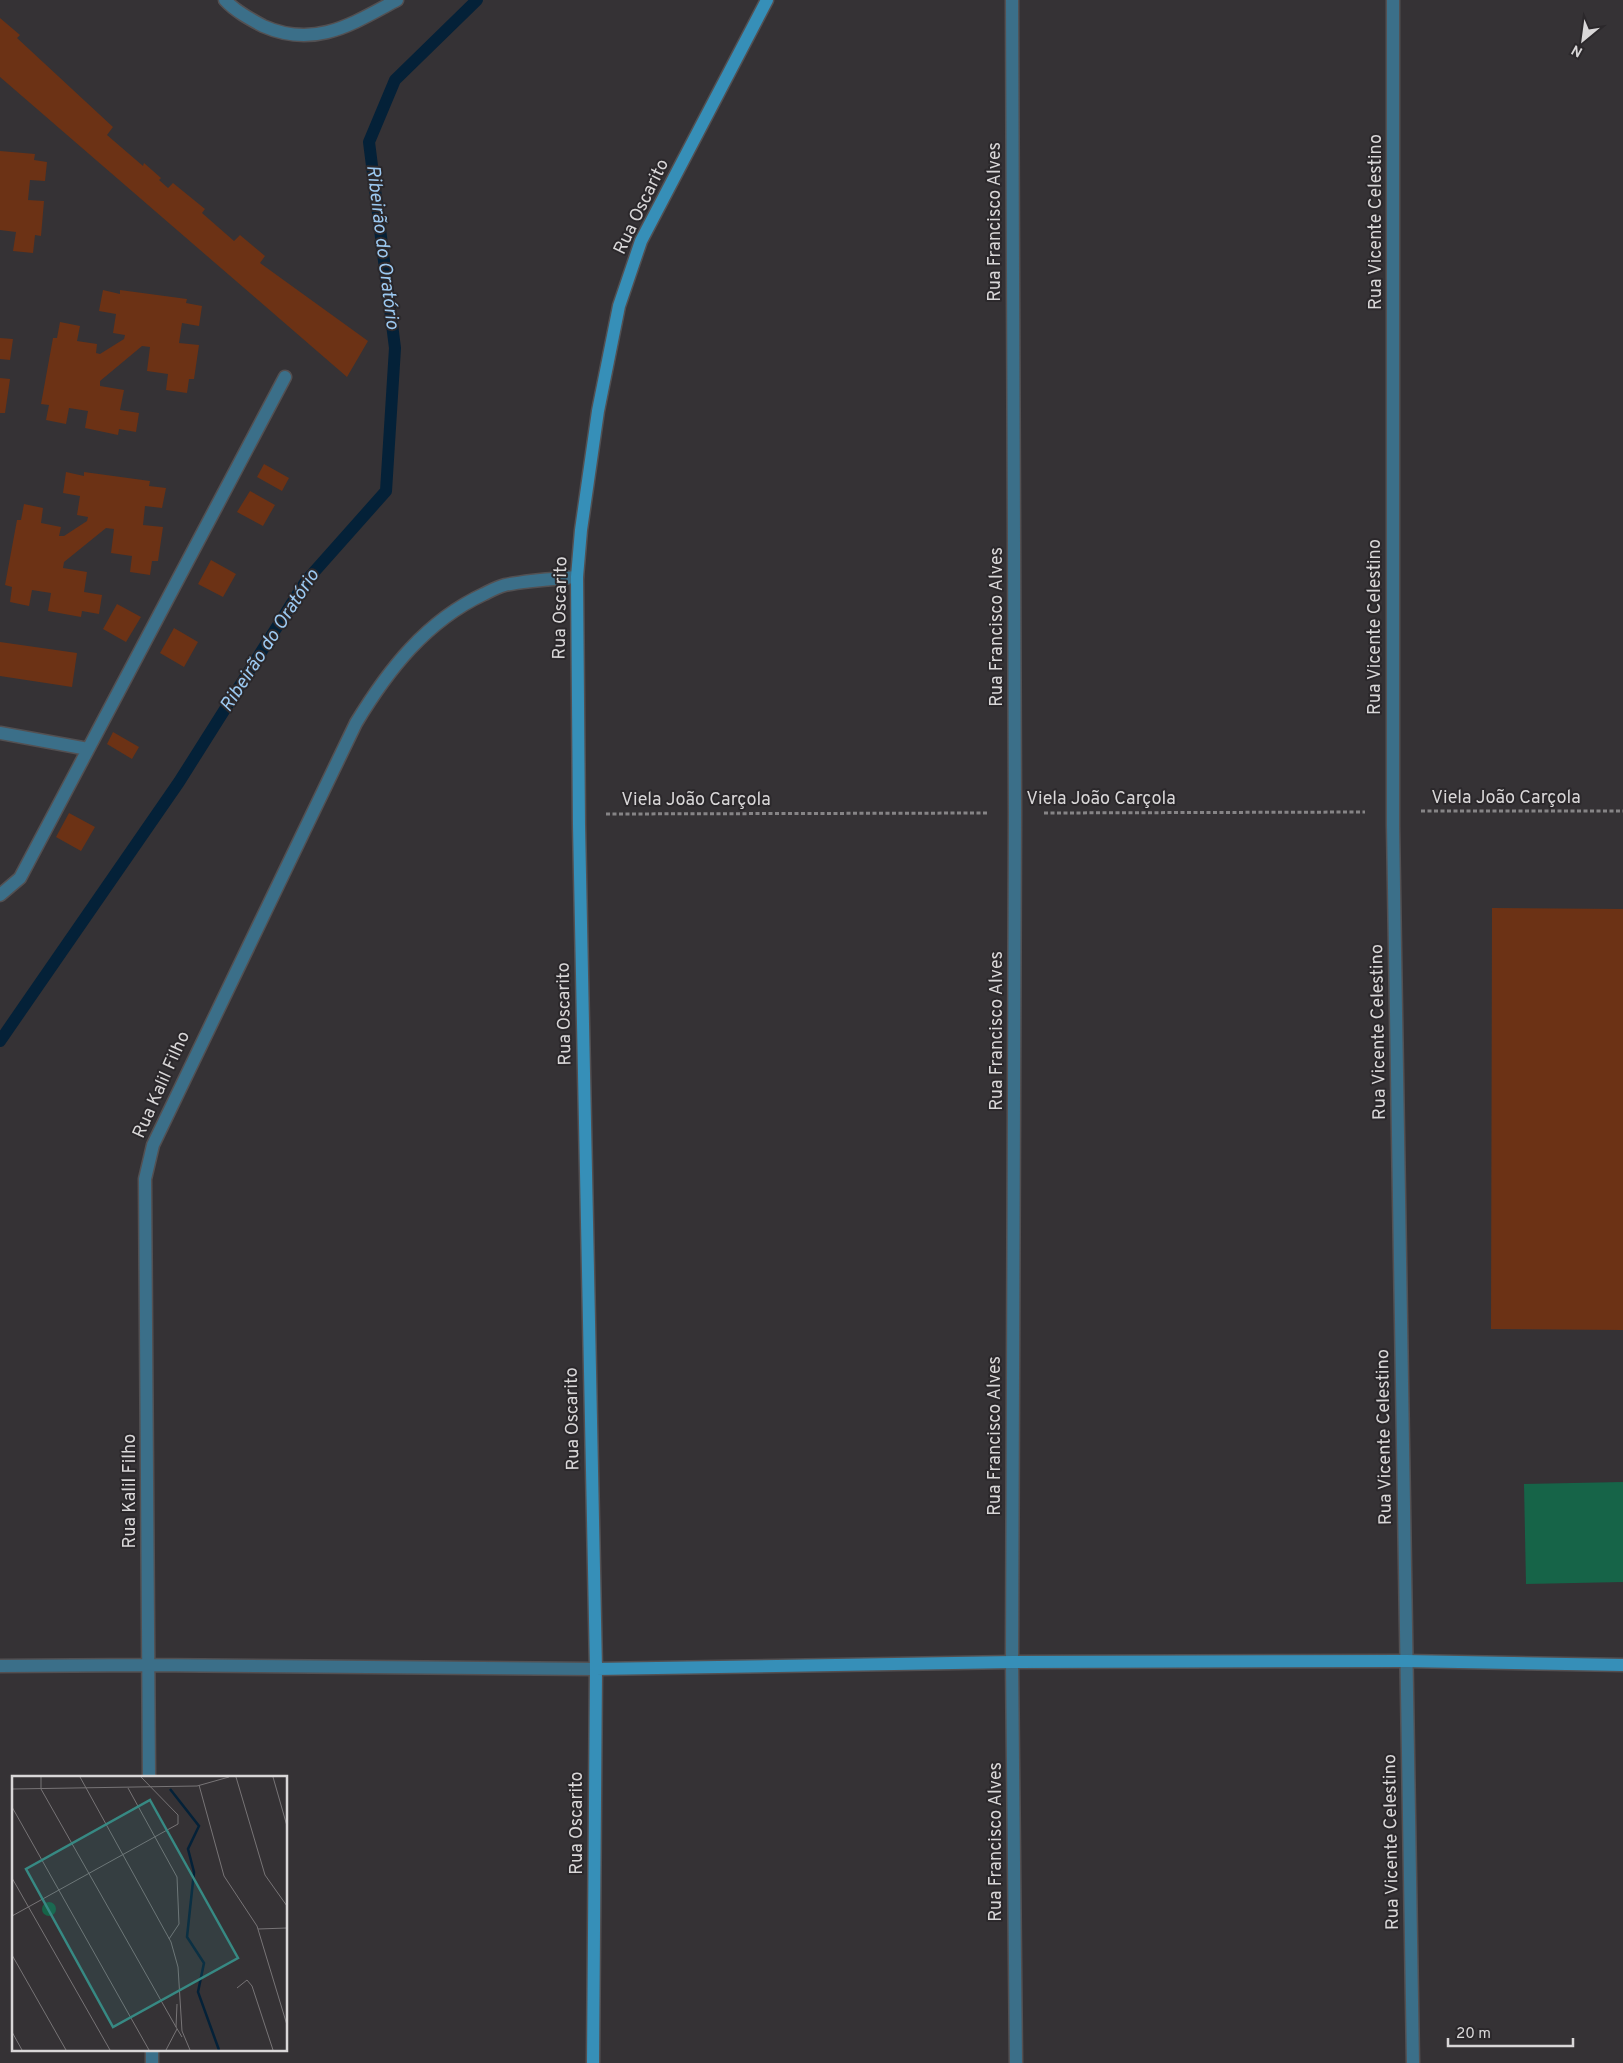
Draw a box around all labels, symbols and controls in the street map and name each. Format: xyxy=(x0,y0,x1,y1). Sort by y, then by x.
north arrow xyxy=(1558,15,1608,65)
text: N xyxy=(1569,40,1586,60)
street label: Rua Vicente Celestino xyxy=(1365,134,1388,310)
street label: Rua Francisco Alves xyxy=(984,142,1007,302)
street label: Rua Oscarito xyxy=(609,156,675,258)
water label: Ribeirão do Oratório xyxy=(360,163,404,331)
street label: Rua Vicente Celestino xyxy=(1364,539,1387,715)
street label: Rua Francisco Alves xyxy=(986,547,1009,707)
street label: Rua Oscarito xyxy=(549,556,573,660)
water label: Ribeirão do Oratório xyxy=(215,564,326,717)
street label: Viela João Carçola xyxy=(1431,787,1581,810)
street label: Viela João Carçola xyxy=(1026,788,1176,811)
street label: Viela João Carçola xyxy=(621,789,771,812)
street label: Rua Vicente Celestino xyxy=(1366,944,1392,1120)
street label: Rua Francisco Alves xyxy=(986,951,1009,1111)
street label: Rua Oscarito xyxy=(553,962,577,1066)
street label: Rua Kalil Filho xyxy=(128,1028,196,1142)
street label: Rua Vicente Celestino xyxy=(1372,1349,1398,1525)
street label: Rua Francisco Alves xyxy=(984,1356,1007,1516)
street label: Rua Oscarito xyxy=(561,1367,585,1471)
street label: Rua Kalil Filho xyxy=(119,1434,142,1548)
street label: Rua Vicente Celestino xyxy=(1379,1754,1405,1930)
street label: Rua Francisco Alves xyxy=(985,1762,1008,1922)
street label: Rua Oscarito xyxy=(566,1771,589,1875)
inset map xyxy=(12,1776,288,2050)
scale bar xyxy=(1448,2016,1573,2048)
text: 20 m xyxy=(1456,2025,1491,2044)

